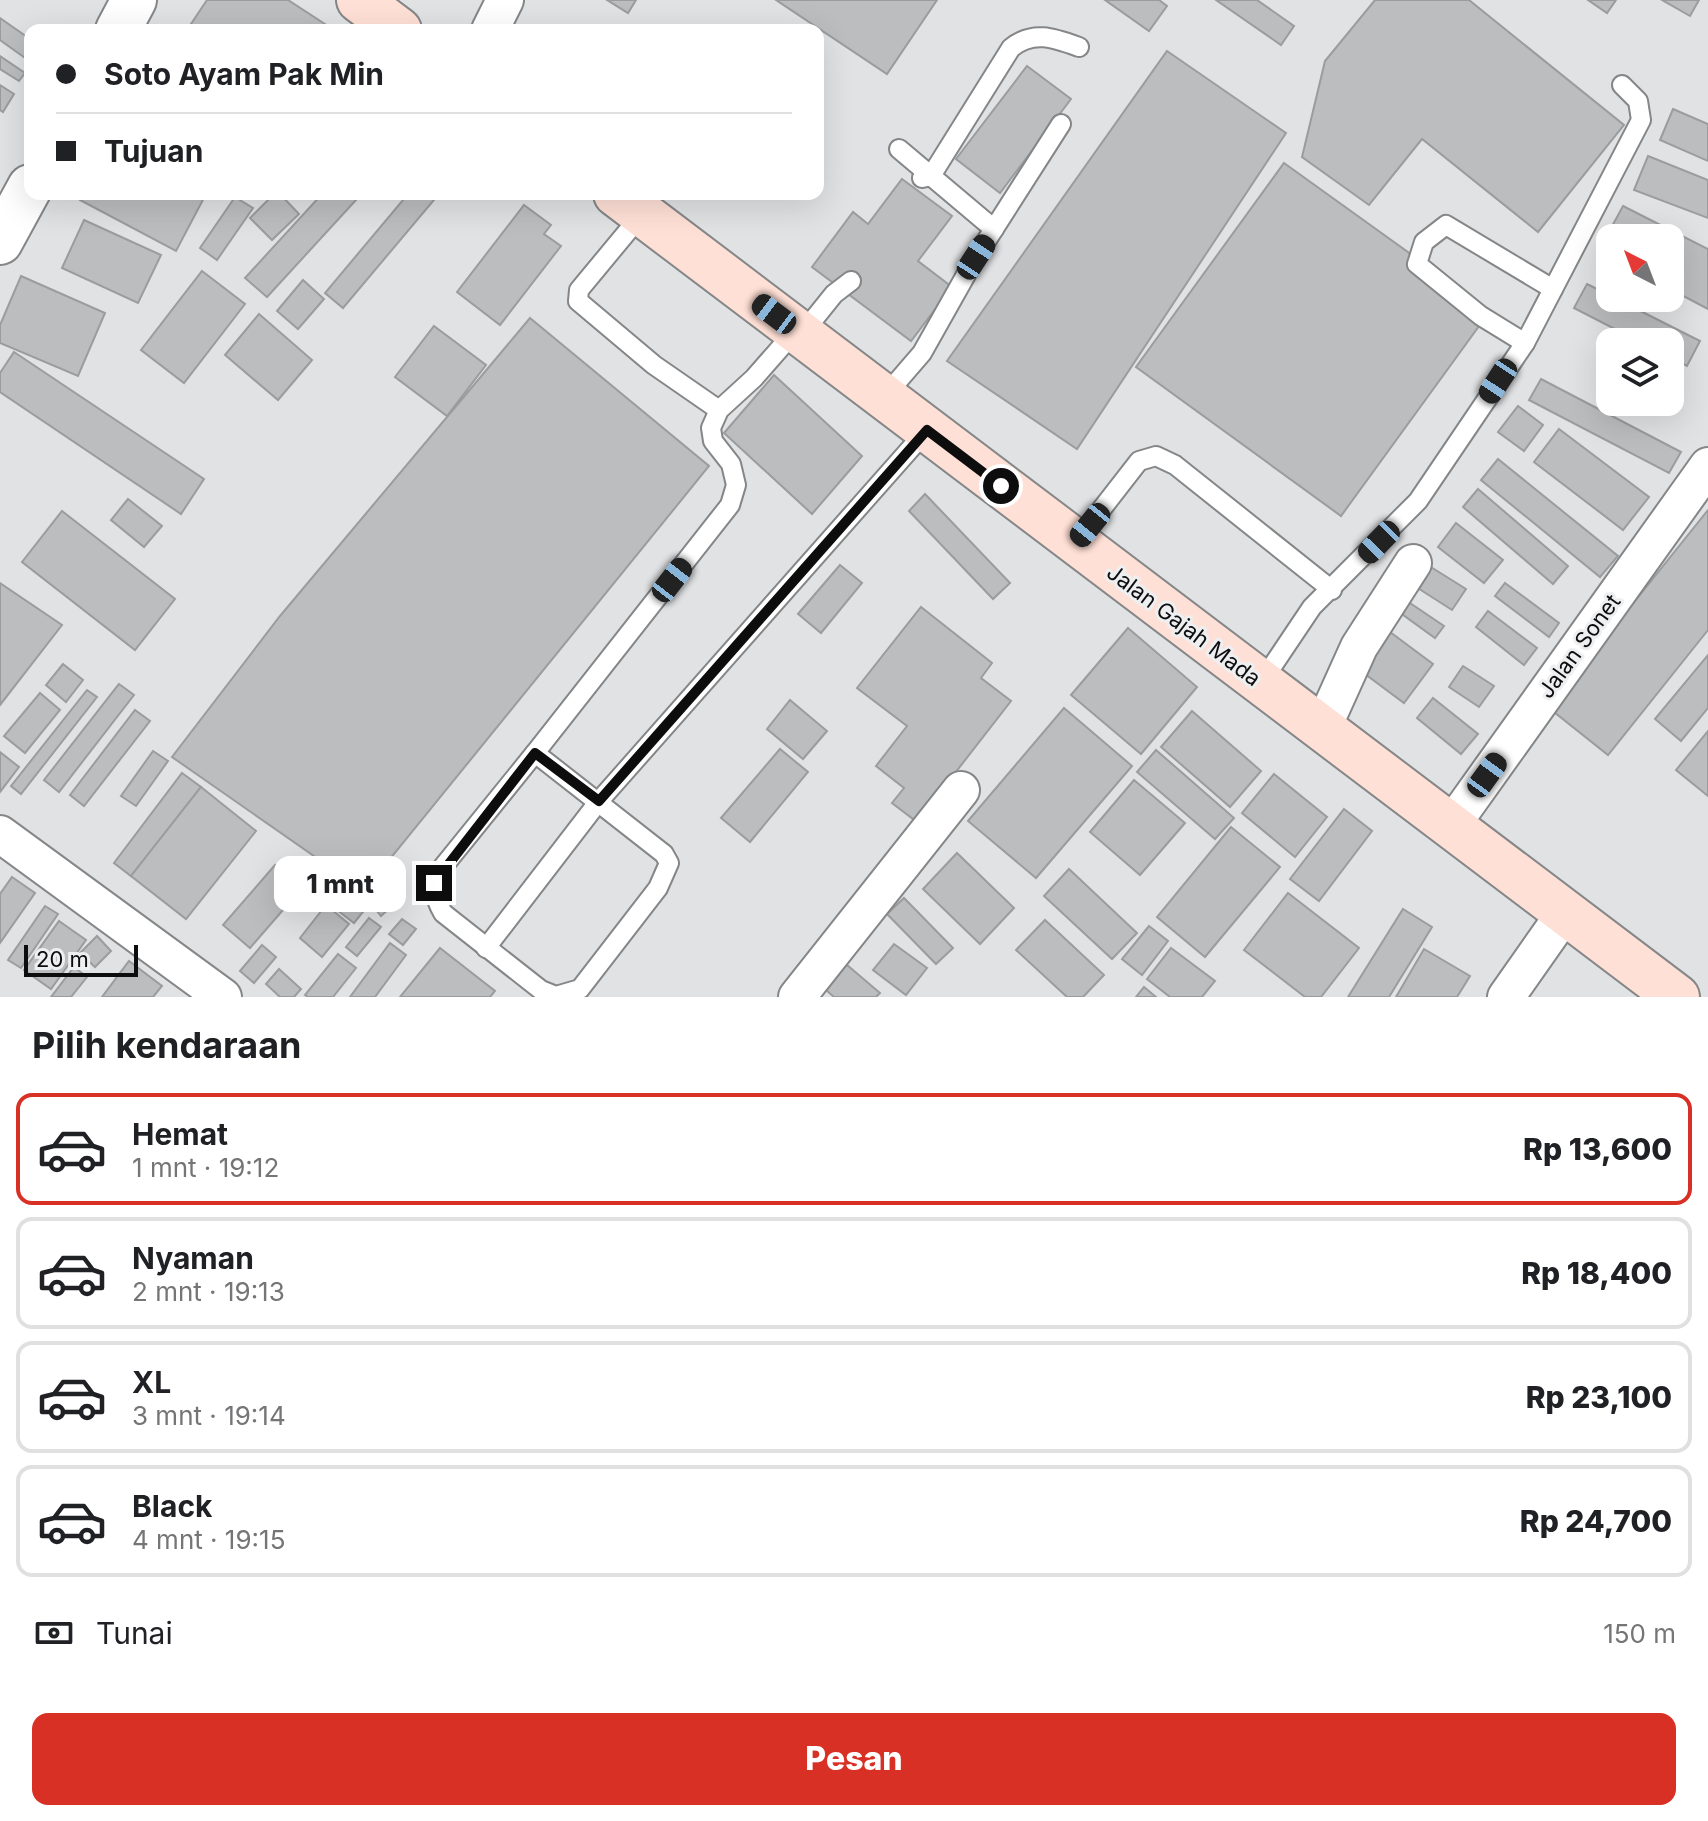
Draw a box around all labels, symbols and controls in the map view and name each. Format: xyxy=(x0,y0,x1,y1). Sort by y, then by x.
text: Soto Ayam Pak Min xyxy=(104,56,384,92)
text: Tujuan xyxy=(104,133,203,169)
north arrow xyxy=(1596,224,1684,312)
map controls xyxy=(1596,224,1684,416)
car xyxy=(953,230,999,284)
car xyxy=(748,290,800,338)
button: layers xyxy=(1596,328,1684,416)
car xyxy=(1475,354,1521,408)
route start xyxy=(983,468,1019,504)
car xyxy=(1066,499,1114,551)
car xyxy=(1354,516,1404,568)
car xyxy=(648,554,696,606)
street label: Jalan Gajah Mada xyxy=(1102,559,1266,691)
street label: Jalan Sonet xyxy=(1533,589,1625,703)
car xyxy=(1463,749,1511,801)
callout: 1 mnt xyxy=(274,855,406,911)
route end xyxy=(416,865,452,901)
text: 1 mnt xyxy=(306,868,374,899)
scale bar xyxy=(24,941,138,977)
text: 20 m xyxy=(36,946,89,972)
text: Pilih kendaraan xyxy=(32,1023,301,1067)
icon: car xyxy=(36,1113,108,1185)
text: Hemat xyxy=(132,1116,228,1152)
text: Rp 13,600 xyxy=(1523,1131,1672,1167)
text: 1 mnt · 19:12 xyxy=(132,1152,279,1183)
icon: car xyxy=(36,1237,108,1309)
text: Nyaman xyxy=(132,1240,254,1276)
text: Rp 18,400 xyxy=(1521,1255,1672,1291)
text: 2 mnt · 19:13 xyxy=(132,1276,285,1307)
icon: car xyxy=(36,1361,108,1433)
text: XL xyxy=(132,1364,171,1400)
text: Rp 23,100 xyxy=(1526,1379,1672,1415)
text: 3 mnt · 19:14 xyxy=(132,1400,286,1431)
icon: car xyxy=(36,1485,108,1557)
text: Black xyxy=(132,1488,212,1524)
text: Rp 24,700 xyxy=(1520,1503,1672,1539)
text: 4 mnt · 19:15 xyxy=(132,1524,285,1555)
icon: cash xyxy=(32,1611,76,1655)
text: Tunai xyxy=(96,1615,173,1651)
text: 150 m xyxy=(1603,1618,1676,1649)
button: Pesan xyxy=(32,1713,1676,1805)

